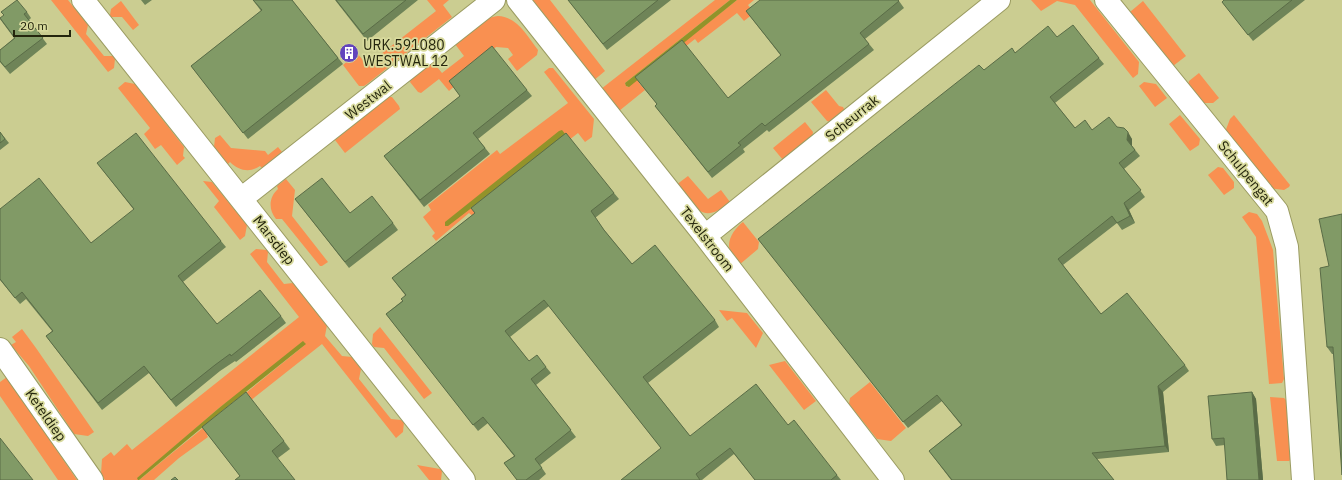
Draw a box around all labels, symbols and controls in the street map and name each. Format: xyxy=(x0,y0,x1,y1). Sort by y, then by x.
scale bar xyxy=(14,12,70,38)
text: 20 m xyxy=(20,18,48,33)
place label: URK.591080 WESTWAL 12 xyxy=(363,36,448,70)
building icon: URK.591080 WESTWAL 12 xyxy=(338,42,360,64)
street label: Westwal xyxy=(341,76,395,124)
street label: Scheurrak xyxy=(822,91,883,145)
street label: Schulpengat xyxy=(1214,137,1278,209)
street label: Texelstroom xyxy=(676,203,738,275)
street label: Marsdiep xyxy=(249,212,299,268)
street label: Keteldiep xyxy=(21,385,71,445)

